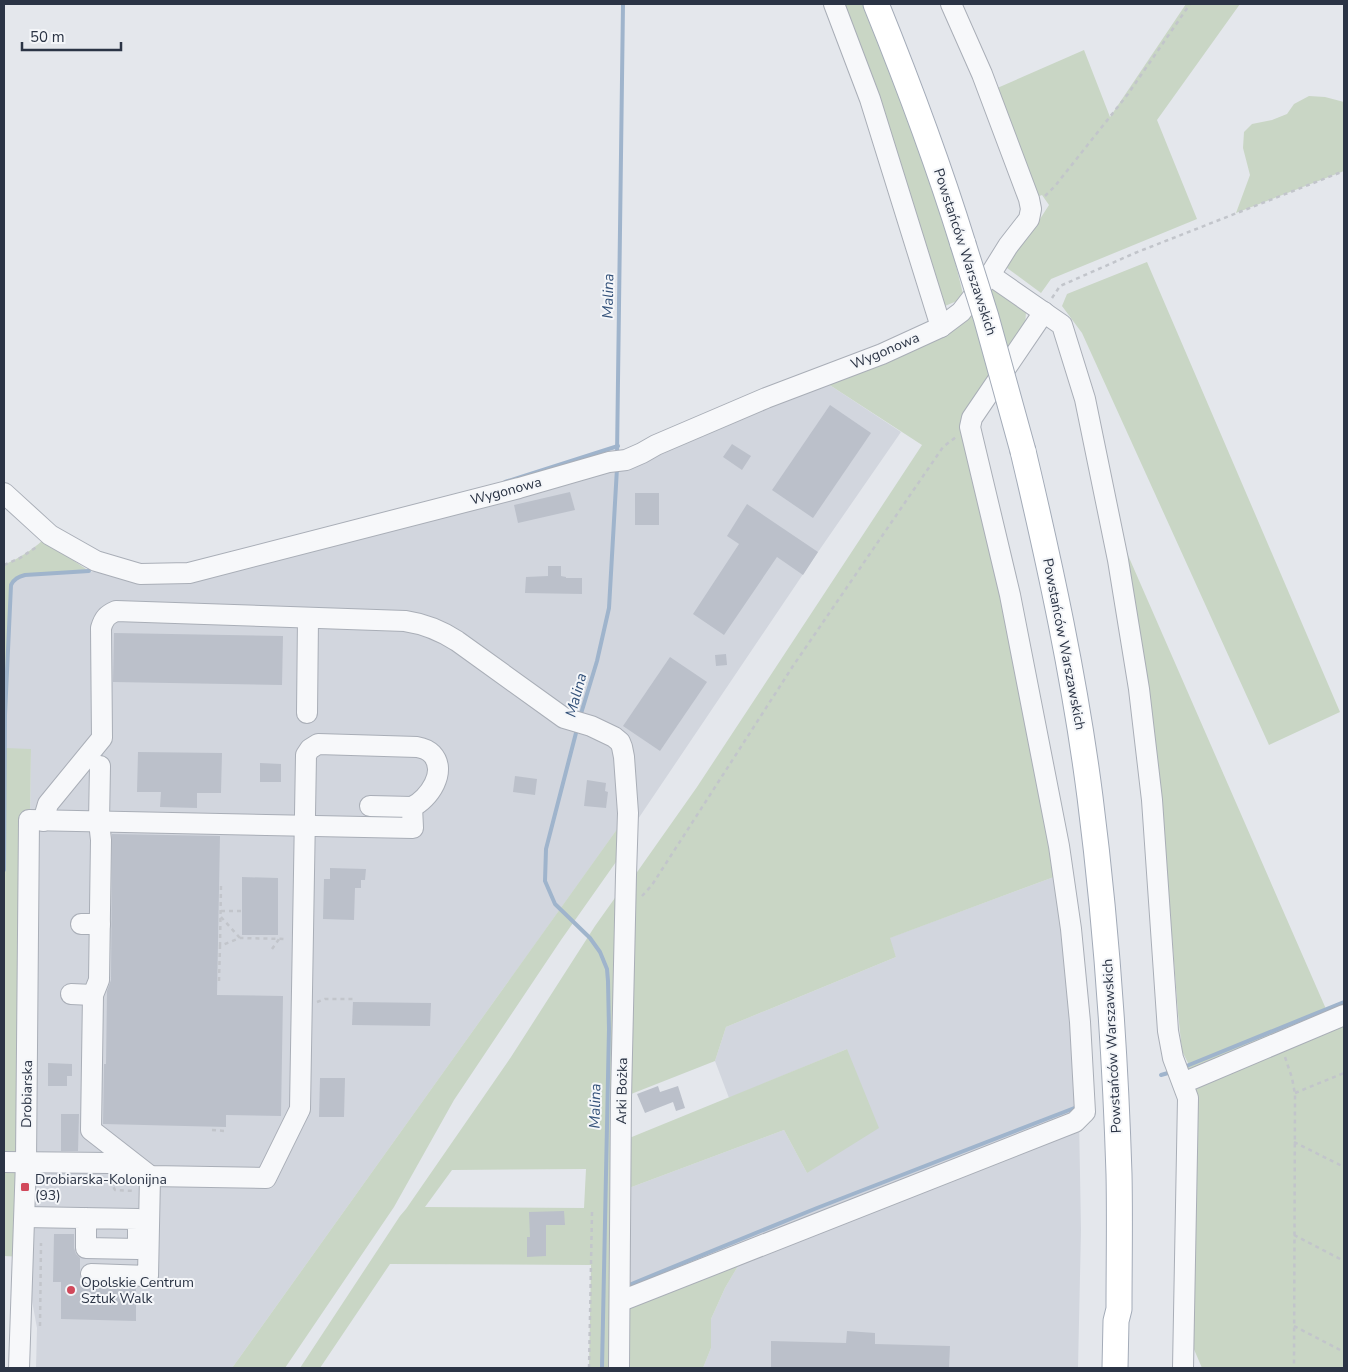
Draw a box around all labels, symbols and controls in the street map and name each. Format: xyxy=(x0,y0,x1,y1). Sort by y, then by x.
scale bar xyxy=(22,20,121,52)
text: 50 m xyxy=(30,27,65,47)
street label: Powstańców Warszawskich xyxy=(929,166,1001,338)
water label: Malina xyxy=(598,273,618,319)
street label: Wygonowa xyxy=(848,328,922,374)
street label: Wygonowa xyxy=(468,472,544,510)
street label: Powstańców Warszawskich xyxy=(1038,556,1090,732)
water label: Malina xyxy=(560,671,592,719)
street label: Powstańców Warszawskich xyxy=(1098,958,1126,1134)
street label: Arki Bożka xyxy=(612,1057,632,1125)
street label: Drobiarska xyxy=(17,1060,37,1128)
water label: Malina xyxy=(585,1083,605,1129)
place label: Drobiarska-Kolonijna (93) xyxy=(35,1170,167,1205)
marker: Drobiarska-Kolonijna (93) xyxy=(19,1181,31,1193)
place label: Opolskie Centrum Sztuk Walk xyxy=(81,1273,194,1308)
marker: Opolskie Centrum Sztuk Walk xyxy=(65,1284,77,1296)

